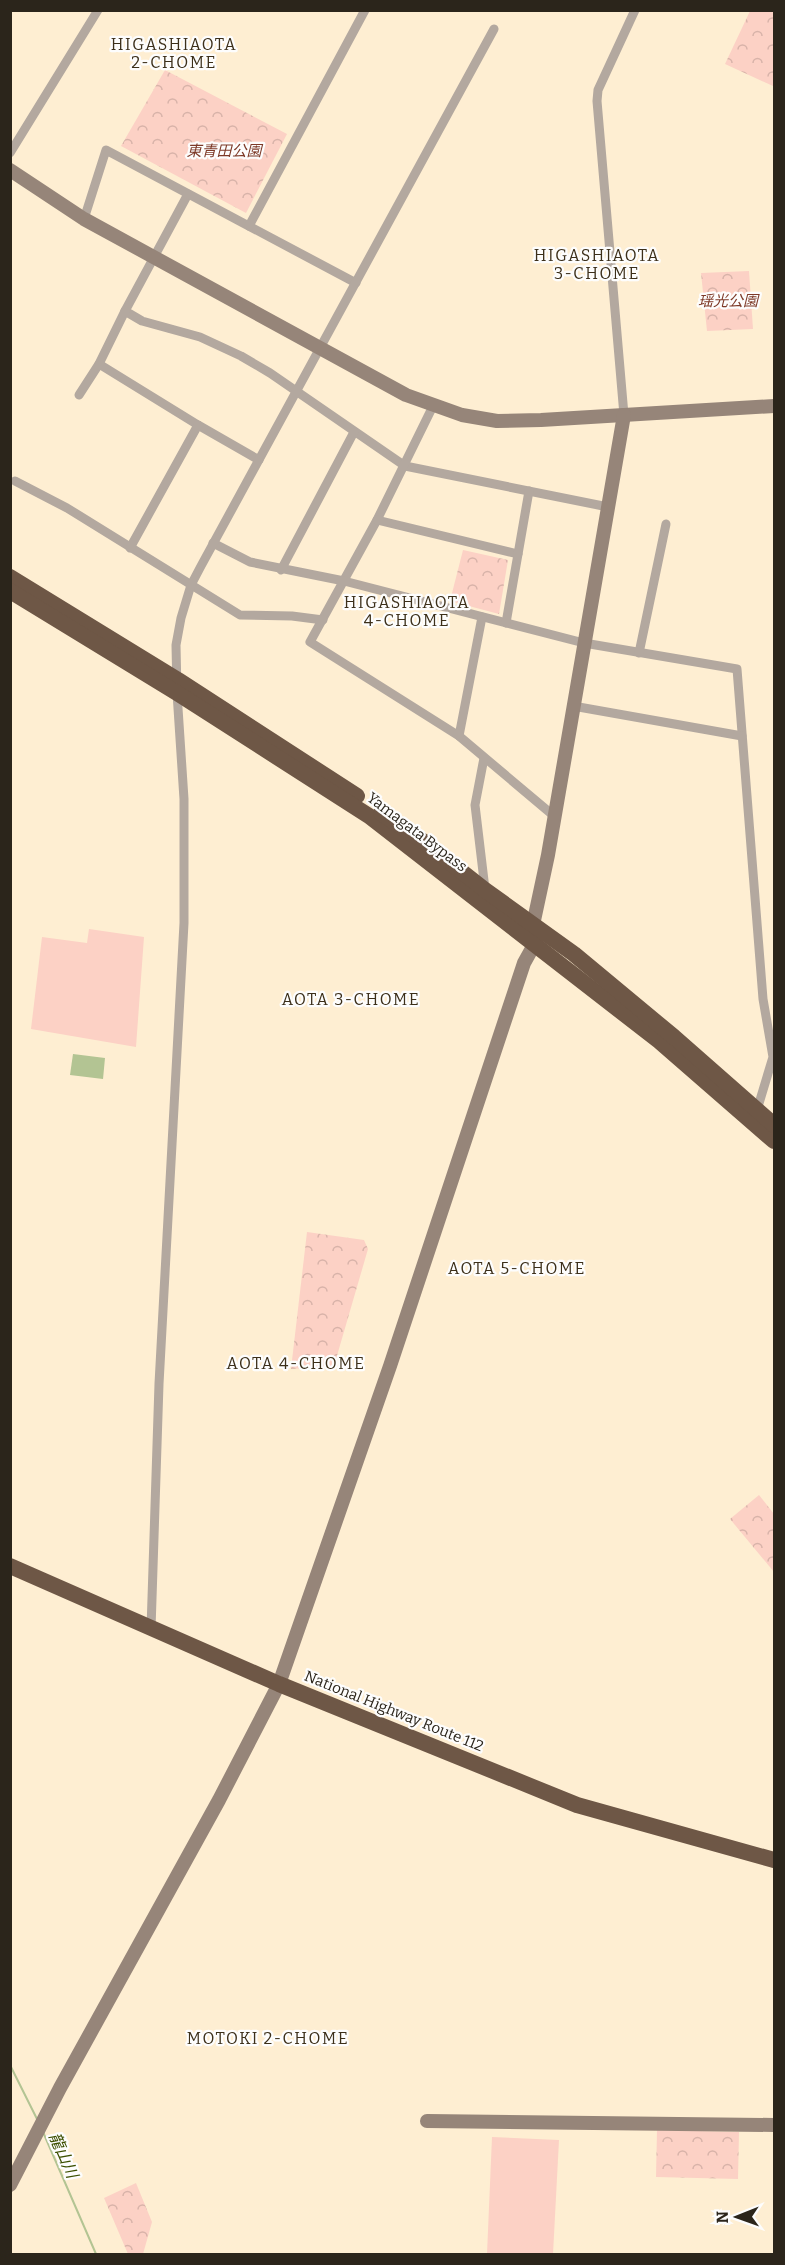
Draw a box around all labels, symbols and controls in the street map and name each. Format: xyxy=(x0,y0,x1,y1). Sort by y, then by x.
district label: HIGASHIAOTA 2-CHOME xyxy=(111,35,237,72)
park label: 東青田公園 xyxy=(186,142,263,160)
district label: HIGASHIAOTA 3-CHOME xyxy=(534,246,660,283)
park label: 瑶光公園 xyxy=(698,292,760,310)
district label: HIGASHIAOTA 4-CHOME xyxy=(344,593,470,630)
street label: Yamagata Bypass xyxy=(363,789,471,875)
district label: AOTA 3-CHOME xyxy=(282,990,420,1009)
district label: AOTA 5-CHOME xyxy=(448,1259,586,1278)
district label: AOTA 4-CHOME xyxy=(227,1354,365,1373)
street label: National Highway Route 112 xyxy=(302,1667,486,1755)
district label: MOTOKI 2-CHOME xyxy=(187,2029,349,2048)
water label: 龍山川 xyxy=(45,2129,83,2183)
north arrow xyxy=(707,2187,767,2247)
text: N xyxy=(713,2211,732,2224)

